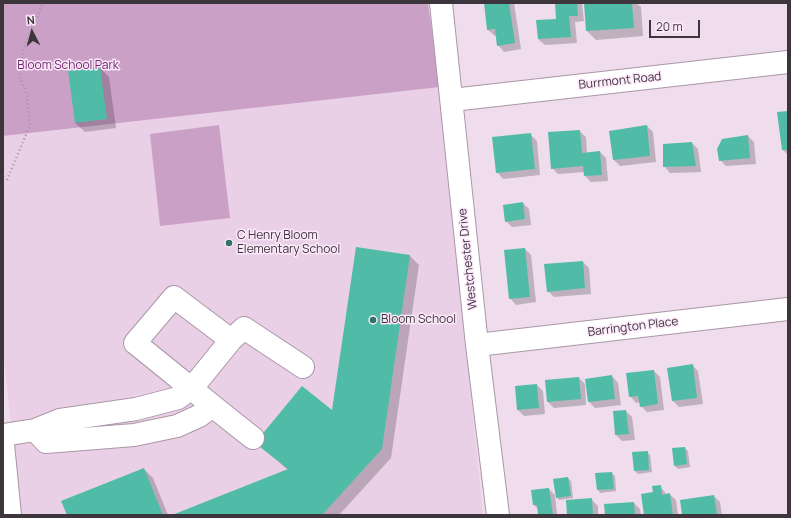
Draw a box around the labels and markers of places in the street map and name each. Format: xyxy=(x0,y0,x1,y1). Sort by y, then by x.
place label: C Henry Bloom Elementary School xyxy=(237,229,340,257)
marker: C Henry Bloom Elementary School xyxy=(224,238,234,248)
place label: Bloom School xyxy=(381,313,456,327)
marker: Bloom School xyxy=(368,315,378,325)

